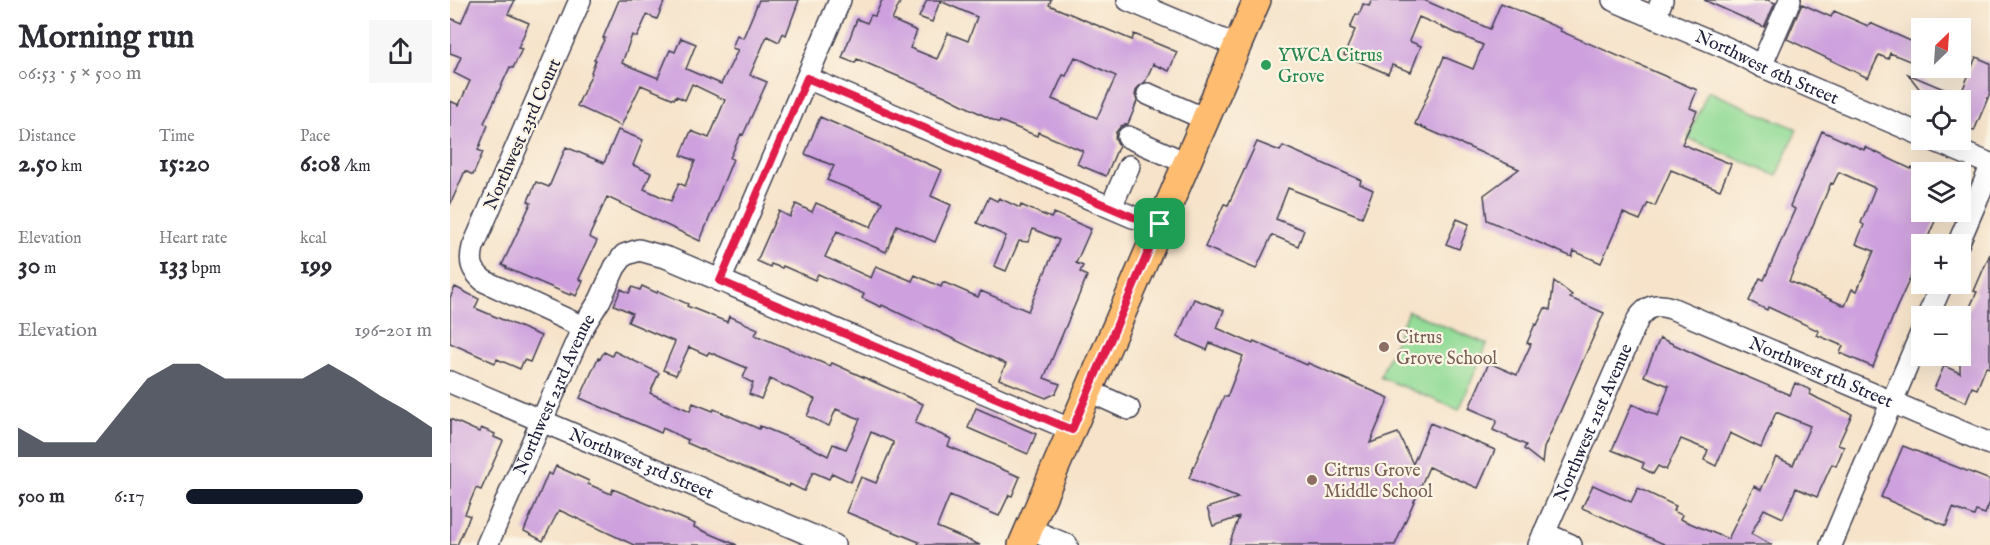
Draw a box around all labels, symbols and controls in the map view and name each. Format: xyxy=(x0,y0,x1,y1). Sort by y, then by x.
text: Morning run xyxy=(18,17,194,59)
north arrow xyxy=(1911,18,1971,78)
map controls xyxy=(1911,18,1971,366)
button: share xyxy=(369,20,432,83)
street label: Northwest 6th Street xyxy=(1691,26,1842,111)
place label: YWCA Citrus Grove xyxy=(1278,45,1382,89)
street label: Northwest 23rd Court xyxy=(480,55,567,214)
marker: YWCA Citrus Grove xyxy=(1259,58,1273,72)
text: 06:53 · 5 × 500 m xyxy=(18,61,142,86)
button: locate xyxy=(1911,90,1971,150)
text: Distance xyxy=(18,127,76,147)
text: Time xyxy=(159,127,195,147)
text: Pace xyxy=(300,127,330,147)
text: 2.50 xyxy=(18,147,58,180)
text: 15:20 xyxy=(159,147,210,180)
text: 6:08 xyxy=(300,147,341,180)
text: km xyxy=(58,157,82,177)
text: /km xyxy=(341,157,371,177)
button: layers xyxy=(1911,162,1971,222)
pin xyxy=(1134,198,1185,249)
icon: arrive xyxy=(1143,207,1176,240)
text: Elevation xyxy=(18,229,81,249)
text: Heart rate xyxy=(159,229,227,249)
text: kcal xyxy=(300,229,327,249)
button: + xyxy=(1911,234,1971,294)
text: 30 xyxy=(18,249,40,282)
text: 133 xyxy=(159,249,188,282)
text: 199 xyxy=(300,249,332,282)
text: m xyxy=(40,259,56,279)
text: bpm xyxy=(188,259,221,279)
button: − xyxy=(1911,306,1971,366)
street label: Northwest 23rd Avenue xyxy=(509,310,601,479)
text: Elevation xyxy=(18,318,97,343)
text: 196–201 m xyxy=(354,318,432,343)
place label: Citrus Grove School xyxy=(1396,327,1497,371)
street label: Northwest 5th Street xyxy=(1745,332,1896,414)
marker: Citrus Grove School xyxy=(1377,340,1391,354)
street label: Northwest 21st Avenue xyxy=(1550,340,1639,505)
street label: Northwest 3rd Street xyxy=(565,424,717,506)
place label: Citrus Grove Middle School xyxy=(1324,460,1433,504)
marker: Citrus Grove Middle School xyxy=(1305,473,1319,487)
text: 500 m xyxy=(18,484,65,509)
text: 6:17 xyxy=(114,484,145,509)

